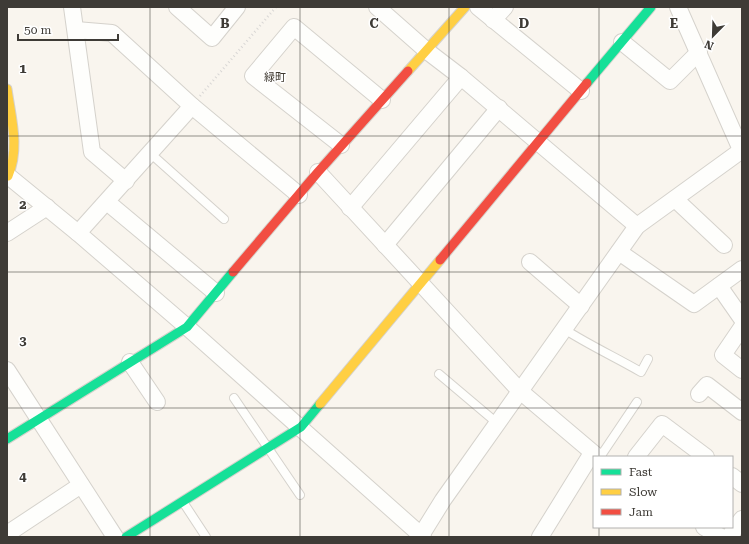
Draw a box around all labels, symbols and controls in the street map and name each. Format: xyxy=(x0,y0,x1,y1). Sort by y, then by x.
scale bar xyxy=(18,16,118,42)
text: B xyxy=(220,16,230,31)
text: C xyxy=(369,16,379,31)
text: D xyxy=(519,16,529,31)
text: E xyxy=(670,16,678,31)
north arrow xyxy=(693,16,733,56)
text: 50 m xyxy=(24,23,51,37)
text: N xyxy=(702,37,716,52)
text: 1 xyxy=(19,61,27,76)
district label: 緑町 xyxy=(264,71,286,84)
text: 2 xyxy=(19,197,27,212)
text: 3 xyxy=(19,333,27,348)
legend xyxy=(593,456,733,528)
text: Fast xyxy=(629,465,653,479)
text: 4 xyxy=(19,469,27,484)
text: Slow xyxy=(629,485,657,499)
text: Jam xyxy=(629,505,653,519)

